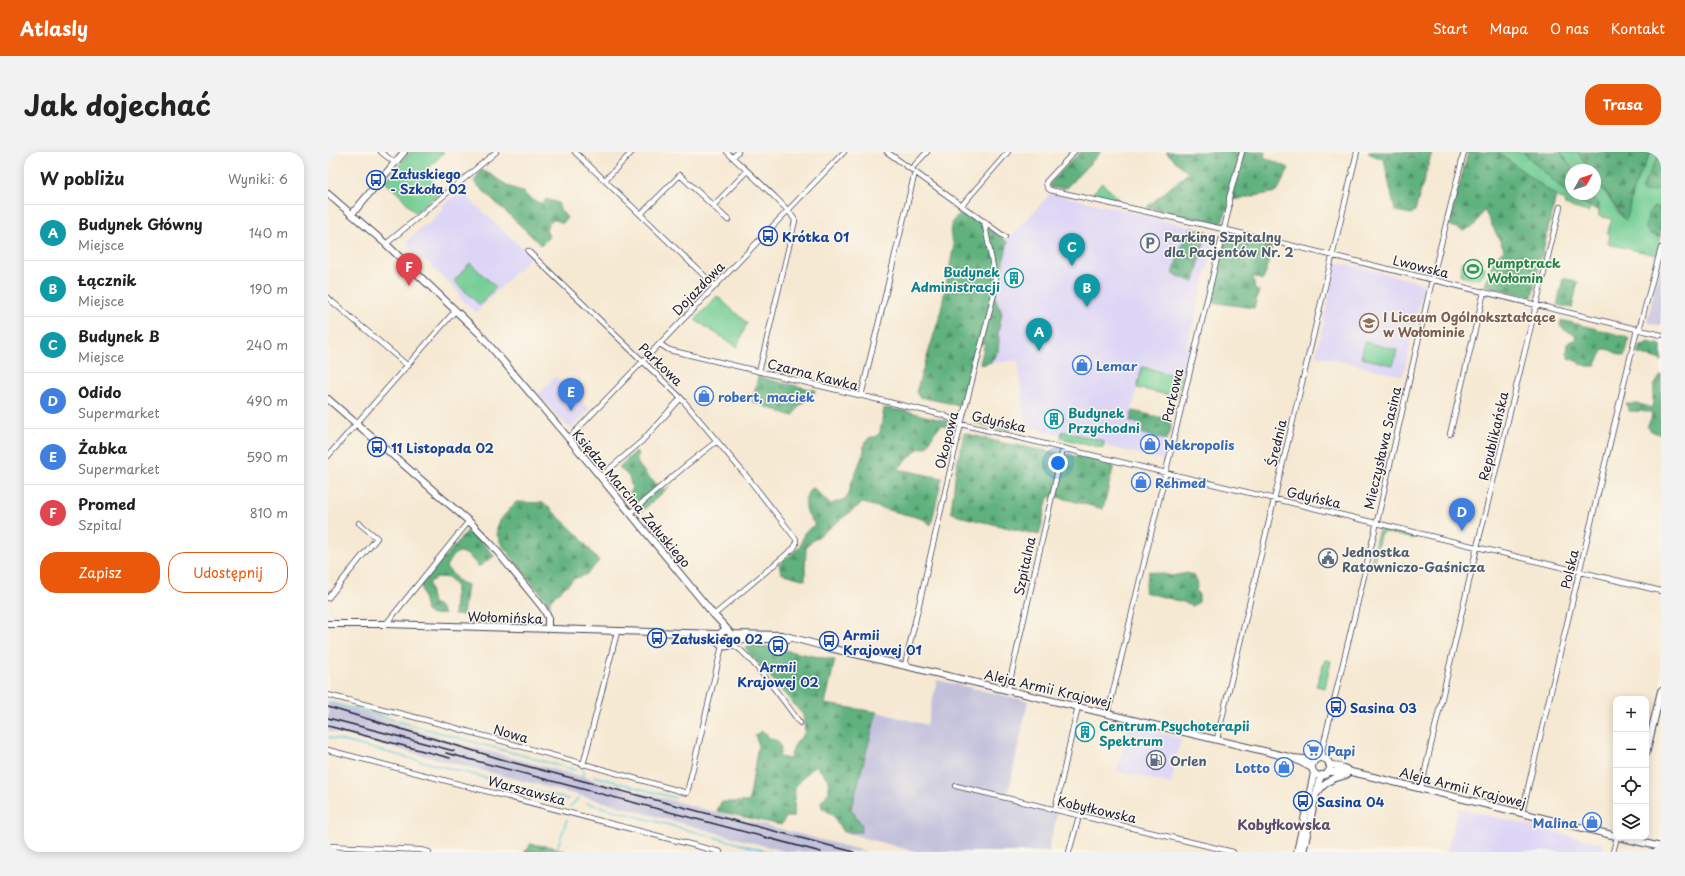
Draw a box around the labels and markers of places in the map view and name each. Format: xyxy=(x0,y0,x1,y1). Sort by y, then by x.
place label: Załuskiego - Szkoła 02 xyxy=(390,164,467,198)
bus stop icon: Załuskiego - Szkoła 02 xyxy=(365,169,387,191)
bus stop icon: Krótka 01 xyxy=(757,225,779,247)
place label: Krótka 01 xyxy=(782,227,849,246)
place label: Parking Szpitalny dla Pacjentów Nr. 2 xyxy=(1164,227,1294,261)
parking icon: Parking Szpitalny dla Pacjentów Nr. 2 xyxy=(1139,232,1161,254)
pin: C xyxy=(1059,233,1085,266)
pin: F xyxy=(396,253,422,286)
place label: Pumptrack Wołomin xyxy=(1487,253,1561,287)
sports icon: Pumptrack Wołomin xyxy=(1462,258,1484,280)
place label: Budynek Administracji xyxy=(910,262,1000,296)
building icon: Budynek Administracji xyxy=(1003,267,1025,289)
pin: B xyxy=(1074,274,1100,307)
place label: I Liceum Ogólnokształcące w Wołominie xyxy=(1383,307,1556,341)
school or university icon: I Liceum Ogólnokształcące w Wołominie xyxy=(1358,312,1380,334)
pin: A xyxy=(1026,318,1052,351)
shop icon: Lemar xyxy=(1071,354,1093,376)
place label: Lemar xyxy=(1096,356,1138,375)
pin: E xyxy=(558,378,584,411)
shop icon: robert, maciek xyxy=(693,385,715,407)
place label: robert, maciek xyxy=(718,387,815,406)
place label: Budynek Przychodni xyxy=(1068,403,1140,437)
building icon: Budynek Przychodni xyxy=(1043,408,1065,430)
shop icon: Nekropolis xyxy=(1139,433,1161,455)
place label: Nekropolis xyxy=(1164,435,1234,454)
bus stop icon: 11 Listopada 02 xyxy=(366,436,388,458)
place label: 11 Listopada 02 xyxy=(391,438,494,457)
shop icon: Rehmed xyxy=(1130,471,1152,493)
place label: Rehmed xyxy=(1155,473,1206,492)
pin: D xyxy=(1449,498,1475,531)
place label: Jednostka Ratowniczo-Gaśnicza xyxy=(1342,542,1485,576)
public building icon: Jednostka Ratowniczo-Gaśnicza xyxy=(1317,547,1339,569)
place label: Armii Krajowej 01 xyxy=(842,625,922,659)
bus stop icon: Załuskiego 02 xyxy=(646,627,668,649)
place label: Załuskiego 02 xyxy=(671,629,763,648)
bus stop icon: Armii Krajowej 01 xyxy=(818,630,840,652)
bus stop icon: Armii Krajowej 02 xyxy=(767,635,789,657)
place label: Armii Krajowej 02 xyxy=(737,657,819,691)
bus stop icon: Sasina 03 xyxy=(1325,696,1347,718)
place label: Sasina 03 xyxy=(1350,698,1417,717)
place label: Centrum Psychoterapii Spektrum xyxy=(1099,716,1250,750)
building icon: Centrum Psychoterapii Spektrum xyxy=(1074,721,1096,743)
supermarket icon: Papi xyxy=(1302,739,1324,761)
place label: Papi xyxy=(1327,741,1356,760)
fuel station icon: Orlen xyxy=(1145,749,1167,771)
place label: Orlen xyxy=(1170,751,1207,770)
shop icon: Lotto xyxy=(1273,756,1295,778)
place label: Lotto xyxy=(1235,758,1270,777)
bus stop icon: Sasina 04 xyxy=(1292,790,1314,812)
place label: Sasina 04 xyxy=(1317,792,1384,811)
shop icon: Malina xyxy=(1581,811,1603,833)
place label: Malina xyxy=(1533,813,1578,832)

